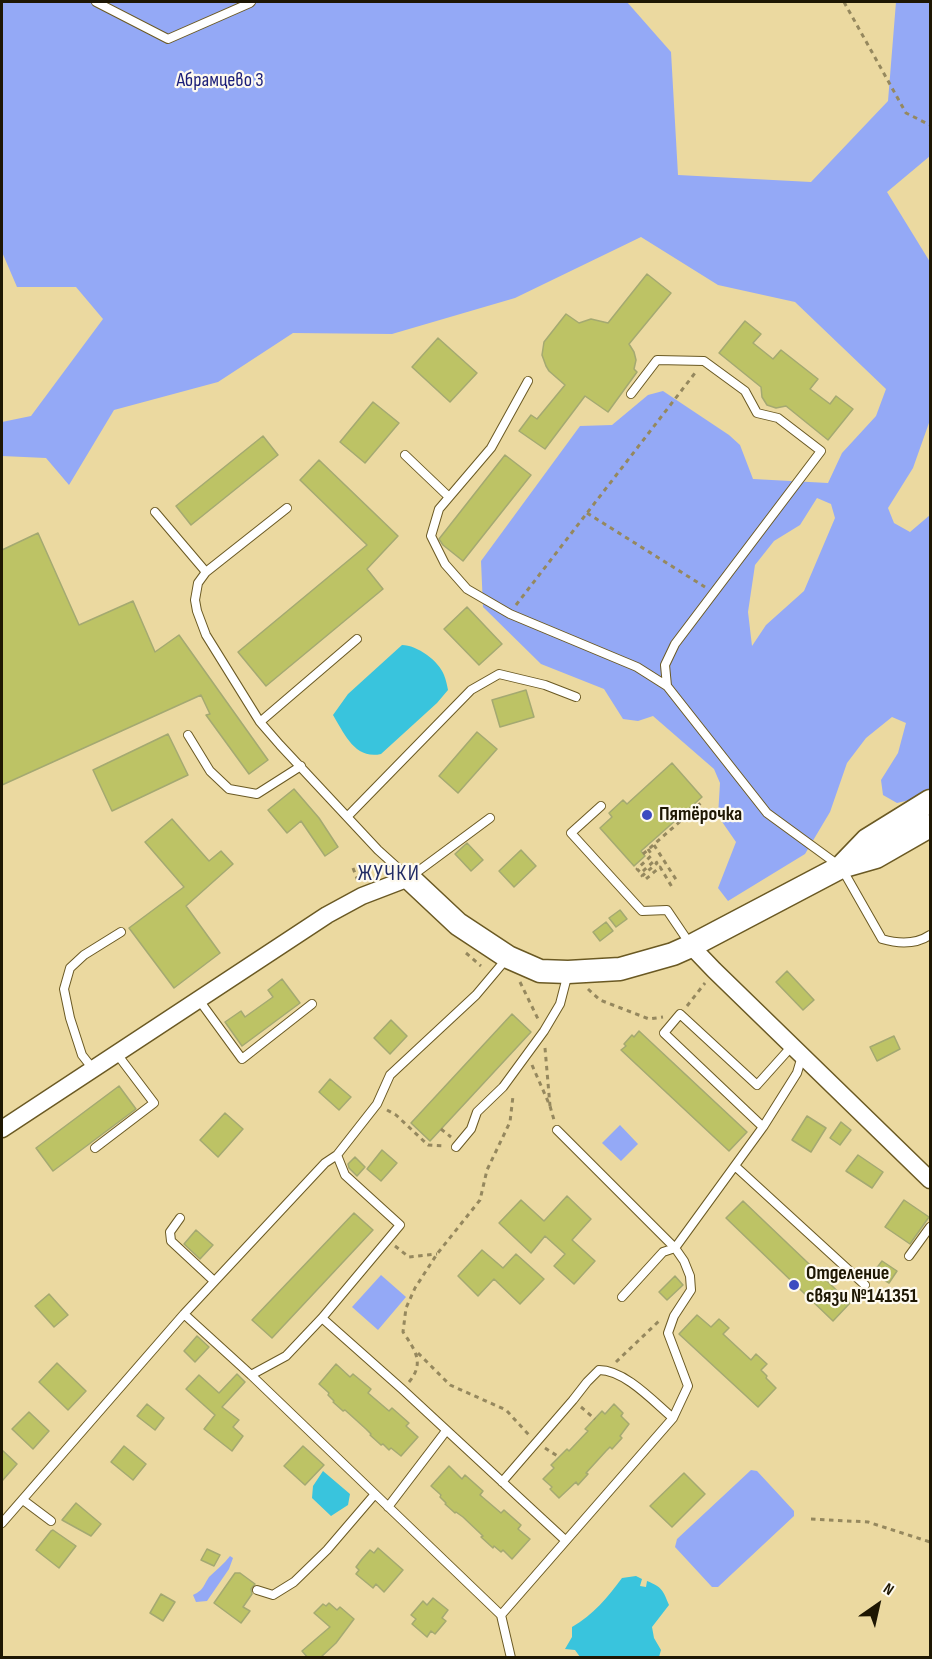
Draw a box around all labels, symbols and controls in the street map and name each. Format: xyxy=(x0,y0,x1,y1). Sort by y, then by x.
park label: Абрамцево 3 xyxy=(176,69,264,93)
place label: Пятёрочка xyxy=(659,803,742,827)
marker: Пятёрочка xyxy=(640,808,654,822)
district label: ЖУЧКИ xyxy=(358,861,420,887)
place label: Отделение связи №141351 xyxy=(806,1262,918,1309)
marker: Отделение связи №141351 xyxy=(787,1278,801,1292)
north arrow xyxy=(848,1575,908,1635)
text: N xyxy=(879,1579,897,1600)

